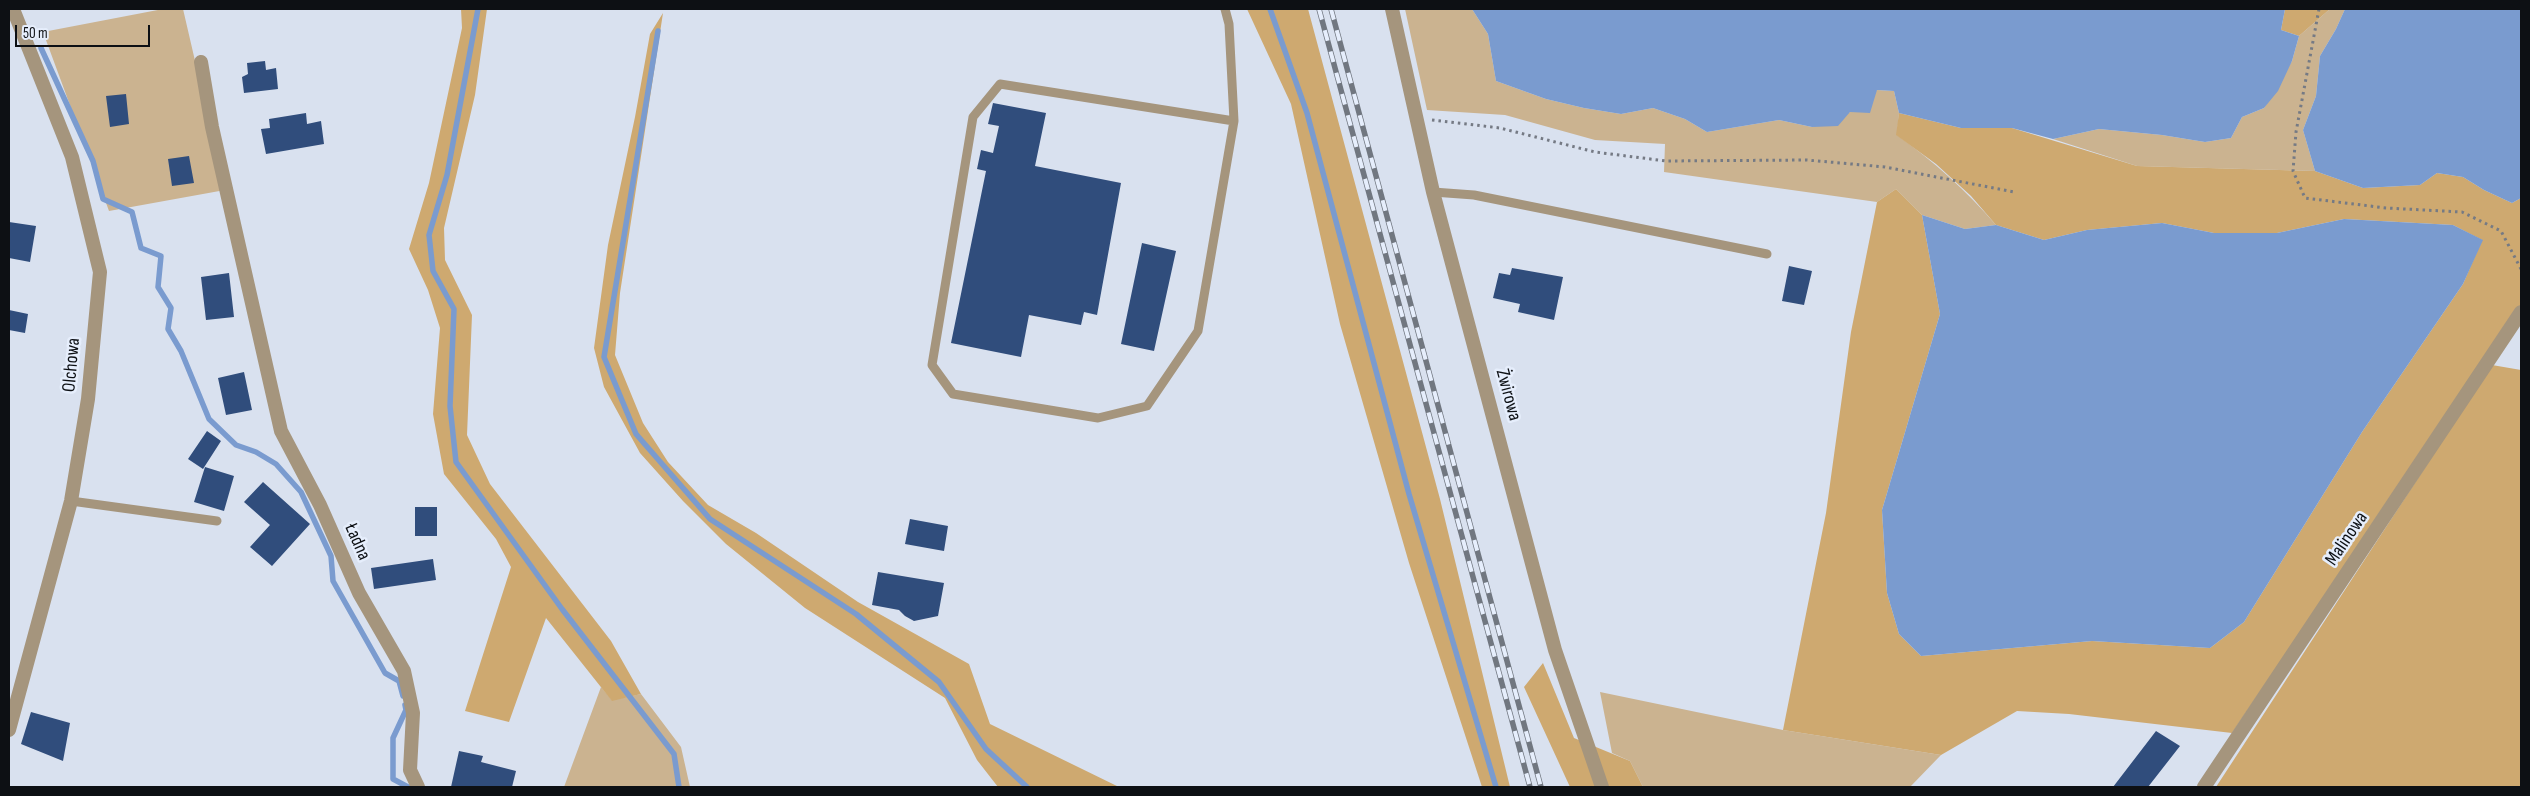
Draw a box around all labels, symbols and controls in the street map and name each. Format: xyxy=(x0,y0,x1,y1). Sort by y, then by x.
scale bar xyxy=(18,15,152,47)
text: 50 m xyxy=(23,24,48,43)
street label: Olchowa xyxy=(58,337,86,393)
street label: Żwirowa xyxy=(1490,367,1526,423)
street label: Malinowa xyxy=(2321,508,2373,570)
street label: Ładna xyxy=(339,520,375,564)

